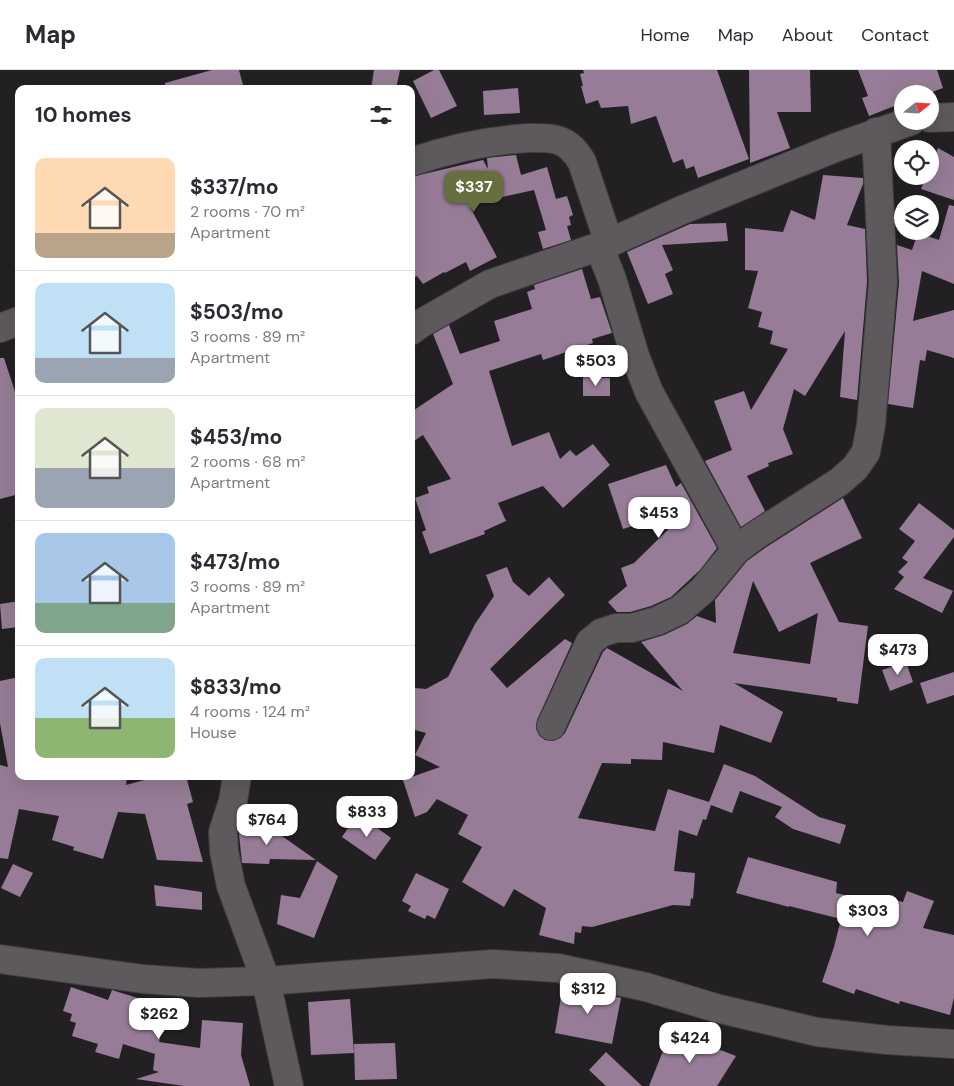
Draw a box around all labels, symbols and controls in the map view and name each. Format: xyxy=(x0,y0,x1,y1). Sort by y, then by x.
text: Map xyxy=(25,19,76,50)
text: Home xyxy=(640,23,690,47)
text: Map xyxy=(718,23,754,47)
text: About xyxy=(782,23,833,47)
text: Contact xyxy=(861,23,929,47)
north arrow xyxy=(894,85,939,130)
map controls xyxy=(894,85,939,240)
text: 10 homes xyxy=(35,101,132,129)
icon: filters xyxy=(367,101,395,129)
button: locate xyxy=(894,140,939,185)
pin: $337 xyxy=(444,170,504,213)
text: $337/mo xyxy=(190,173,279,201)
text: $337 xyxy=(455,176,493,197)
icon: home xyxy=(75,178,135,238)
button: layers xyxy=(894,195,939,240)
text: 2 rooms · 70 m² xyxy=(190,201,305,222)
text: Apartment xyxy=(190,222,270,243)
text: $503/mo xyxy=(190,298,284,326)
icon: home xyxy=(75,303,135,363)
text: 3 rooms · 89 m² xyxy=(190,326,305,347)
pin: $503 xyxy=(566,344,626,387)
text: Apartment xyxy=(190,347,270,368)
text: $503 xyxy=(576,350,616,371)
text: $453/mo xyxy=(190,423,282,451)
icon: home xyxy=(75,428,135,488)
text: 2 rooms · 68 m² xyxy=(190,451,306,472)
text: Apartment xyxy=(190,472,270,493)
pin: $453 xyxy=(629,496,689,539)
text: $453 xyxy=(639,502,679,523)
text: $473/mo xyxy=(190,548,280,576)
icon: home xyxy=(75,553,135,613)
text: 3 rooms · 89 m² xyxy=(190,576,305,597)
text: Apartment xyxy=(190,597,270,618)
pin: $473 xyxy=(868,634,928,676)
text: $473 xyxy=(879,639,917,660)
text: $833/mo xyxy=(190,673,282,701)
icon: home xyxy=(75,678,135,738)
text: 4 rooms · 124 m² xyxy=(190,701,310,722)
text: House xyxy=(190,722,237,743)
pin: $833 xyxy=(337,796,397,838)
text: $833 xyxy=(347,801,387,822)
pin: $764 xyxy=(237,804,297,846)
text: $764 xyxy=(248,809,286,830)
pin: $303 xyxy=(838,894,898,937)
text: $303 xyxy=(848,900,888,921)
pin: $312 xyxy=(558,972,618,1015)
text: $312 xyxy=(571,978,605,999)
pin: $262 xyxy=(129,998,189,1040)
text: $262 xyxy=(140,1003,178,1024)
pin: $424 xyxy=(660,1022,720,1064)
text: $424 xyxy=(670,1027,710,1048)

